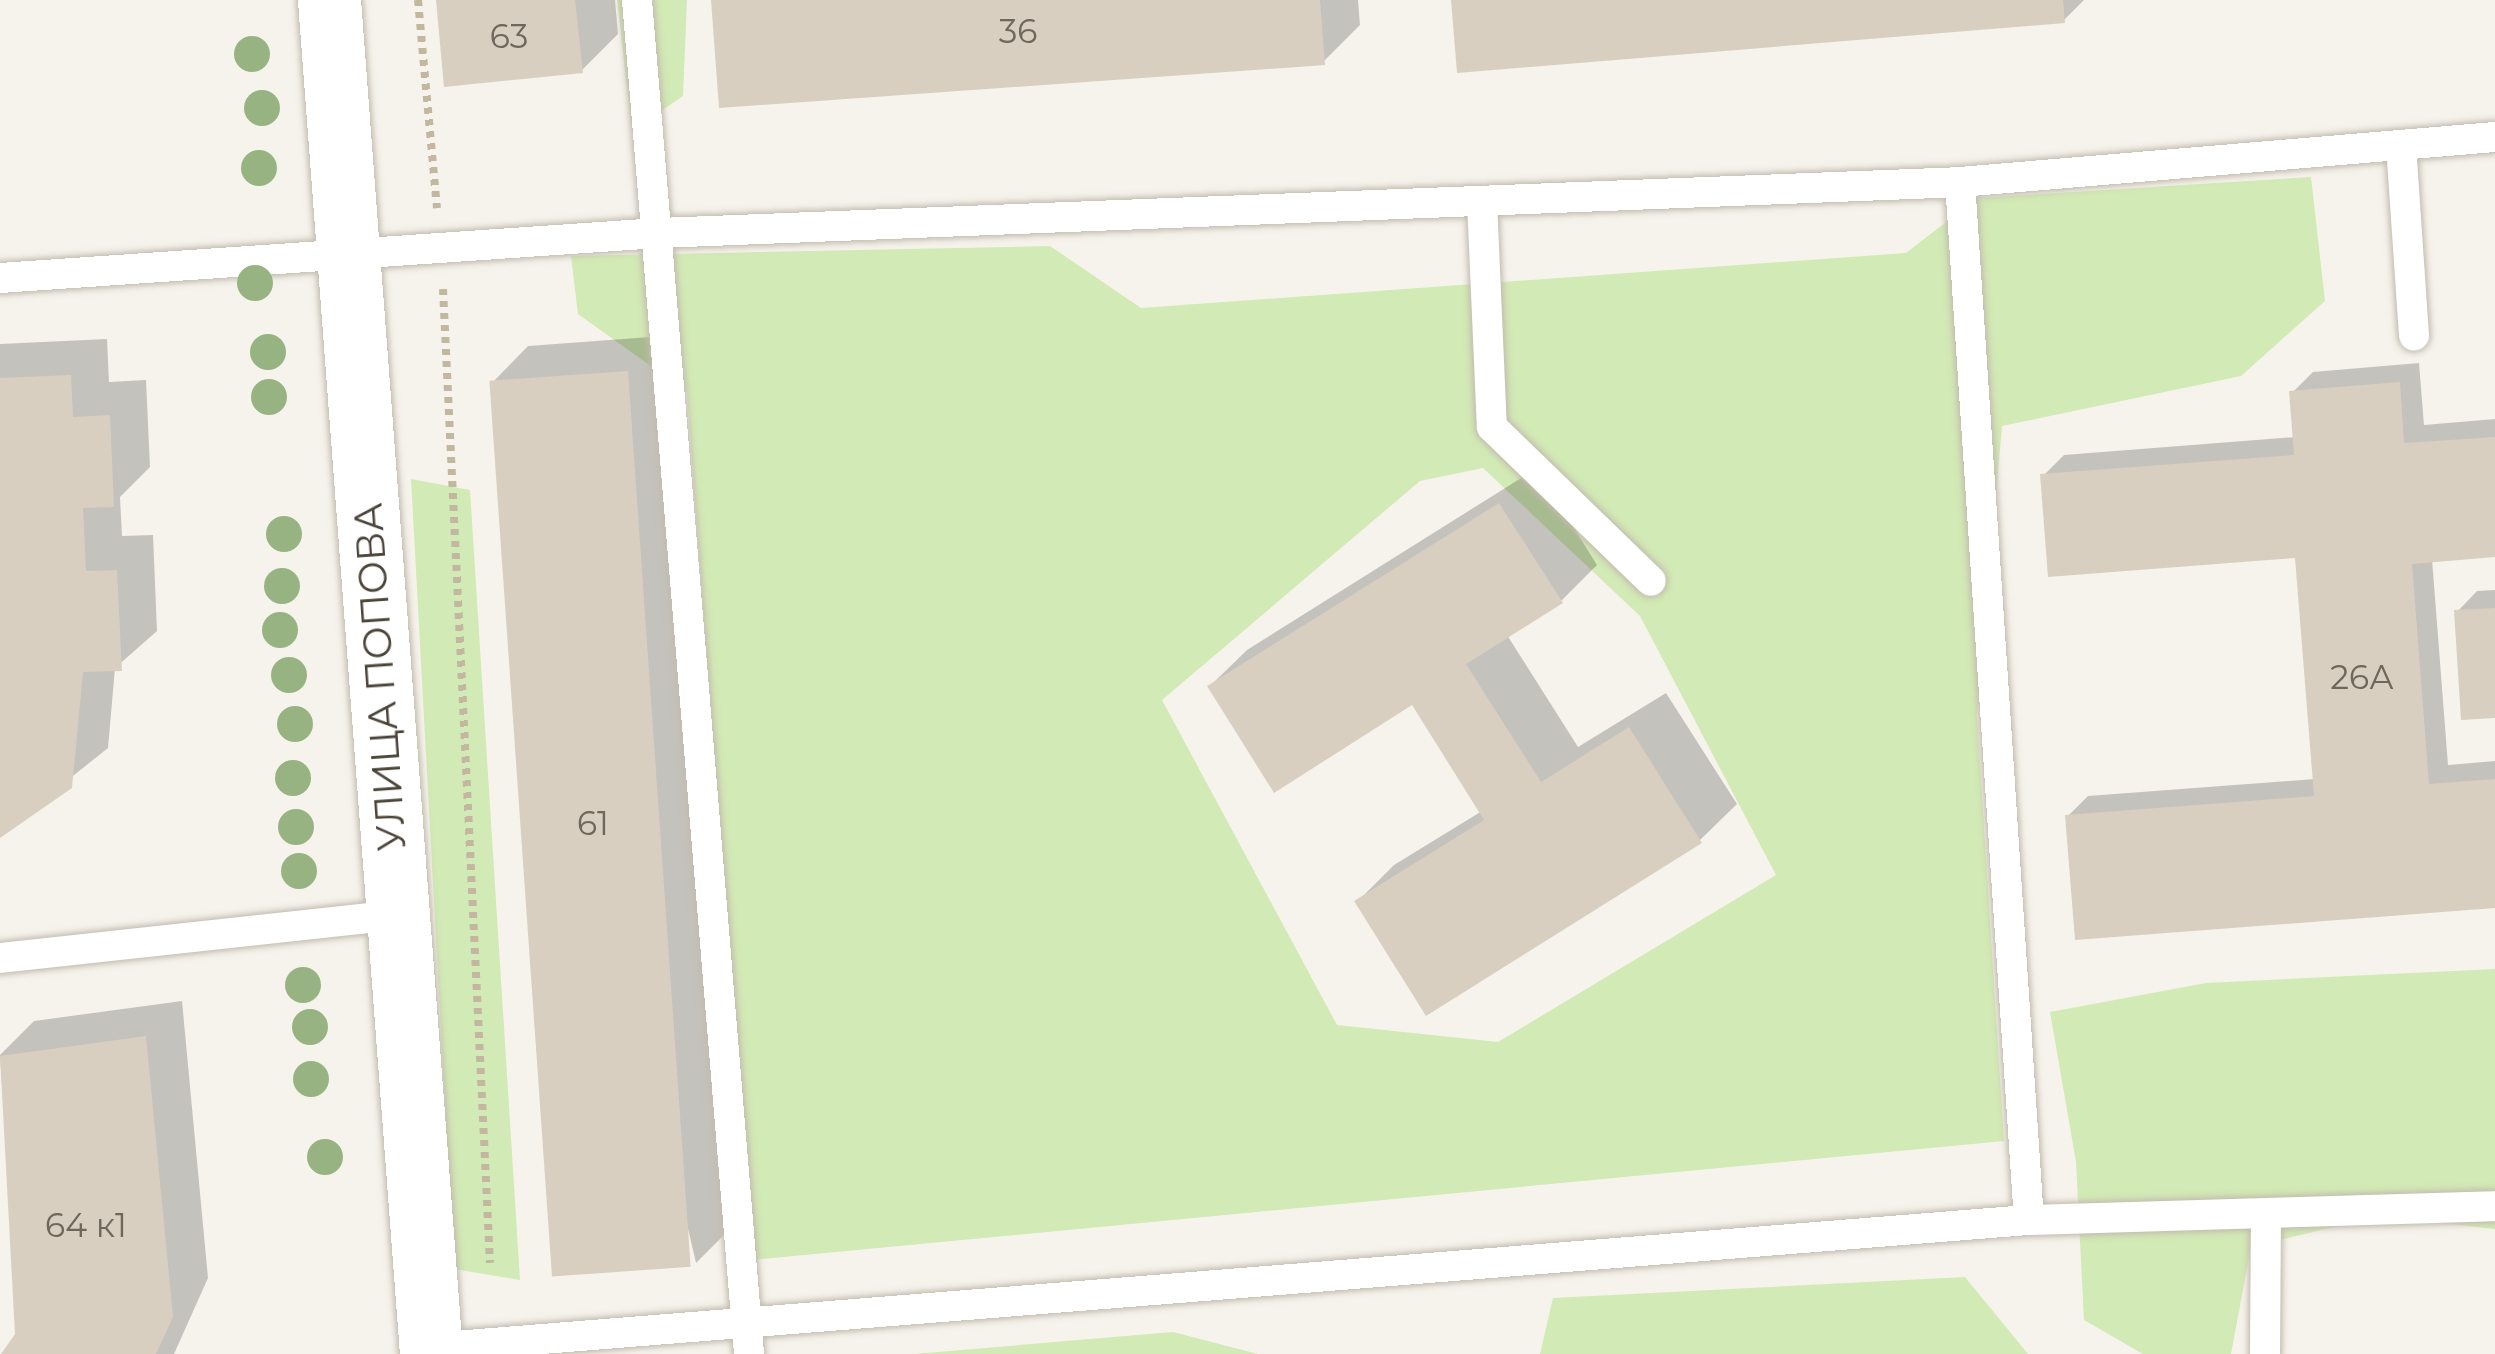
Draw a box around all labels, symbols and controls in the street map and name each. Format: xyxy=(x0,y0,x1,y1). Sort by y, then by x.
house number: 36 xyxy=(999,12,1037,52)
house number: 63 xyxy=(490,17,528,57)
street label: УЛИЦА ПОПОВА xyxy=(344,501,416,853)
house number: 26А xyxy=(2330,658,2394,698)
house number: 61 xyxy=(577,804,609,844)
house number: 64 к1 xyxy=(45,1206,127,1246)

